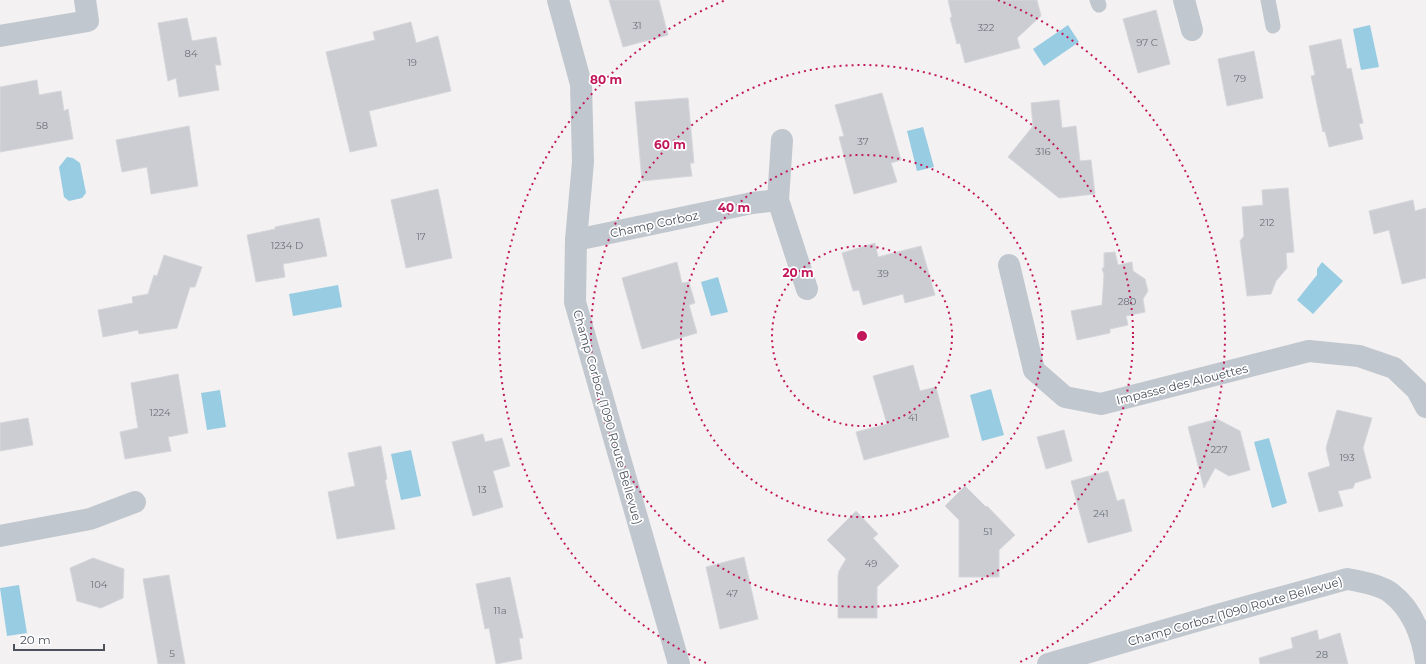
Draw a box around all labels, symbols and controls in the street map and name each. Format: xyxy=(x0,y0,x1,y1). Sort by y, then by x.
house number: 31 xyxy=(632,19,642,32)
house number: 322 xyxy=(978,21,995,34)
house number: 97 C xyxy=(1136,36,1158,49)
house number: 84 xyxy=(185,47,198,60)
house number: 19 xyxy=(407,56,417,69)
text: 80 m xyxy=(590,72,622,87)
house number: 79 xyxy=(1234,72,1246,85)
house number: 58 xyxy=(36,119,48,132)
house number: 37 xyxy=(857,135,869,148)
text: 60 m xyxy=(654,137,686,152)
house number: 316 xyxy=(1035,145,1051,158)
text: 40 m xyxy=(718,200,750,215)
street label: Champ Corboz xyxy=(608,207,700,241)
house number: 212 xyxy=(1260,216,1275,229)
house number: 17 xyxy=(416,230,426,243)
house number: 1234 D xyxy=(271,239,303,252)
text: 20 m xyxy=(782,265,814,280)
house number: 39 xyxy=(877,267,889,280)
house number: 280 xyxy=(1118,295,1137,308)
street label: Champ Corboz (1090 Route Bellevue) xyxy=(570,308,646,526)
centre of rings xyxy=(855,329,869,343)
street label: Impasse des Alouettes xyxy=(1115,360,1250,408)
house number: 1224 xyxy=(149,406,171,419)
house number: 41 xyxy=(908,411,918,424)
house number: 227 xyxy=(1210,443,1228,456)
house number: 193 xyxy=(1339,451,1355,464)
house number: 13 xyxy=(477,483,487,496)
house number: 241 xyxy=(1093,507,1109,520)
house number: 51 xyxy=(983,525,993,538)
house number: 49 xyxy=(865,557,877,570)
street label: Champ Corboz (1090 Route Bellevue) xyxy=(1126,573,1344,649)
house number: 104 xyxy=(91,578,108,591)
house number: 47 xyxy=(726,587,738,600)
house number: 11a xyxy=(493,604,507,617)
scale bar xyxy=(14,626,104,652)
text: 20 m xyxy=(20,632,51,647)
house number: 5 xyxy=(169,647,175,660)
house number: 28 xyxy=(1316,648,1328,661)

